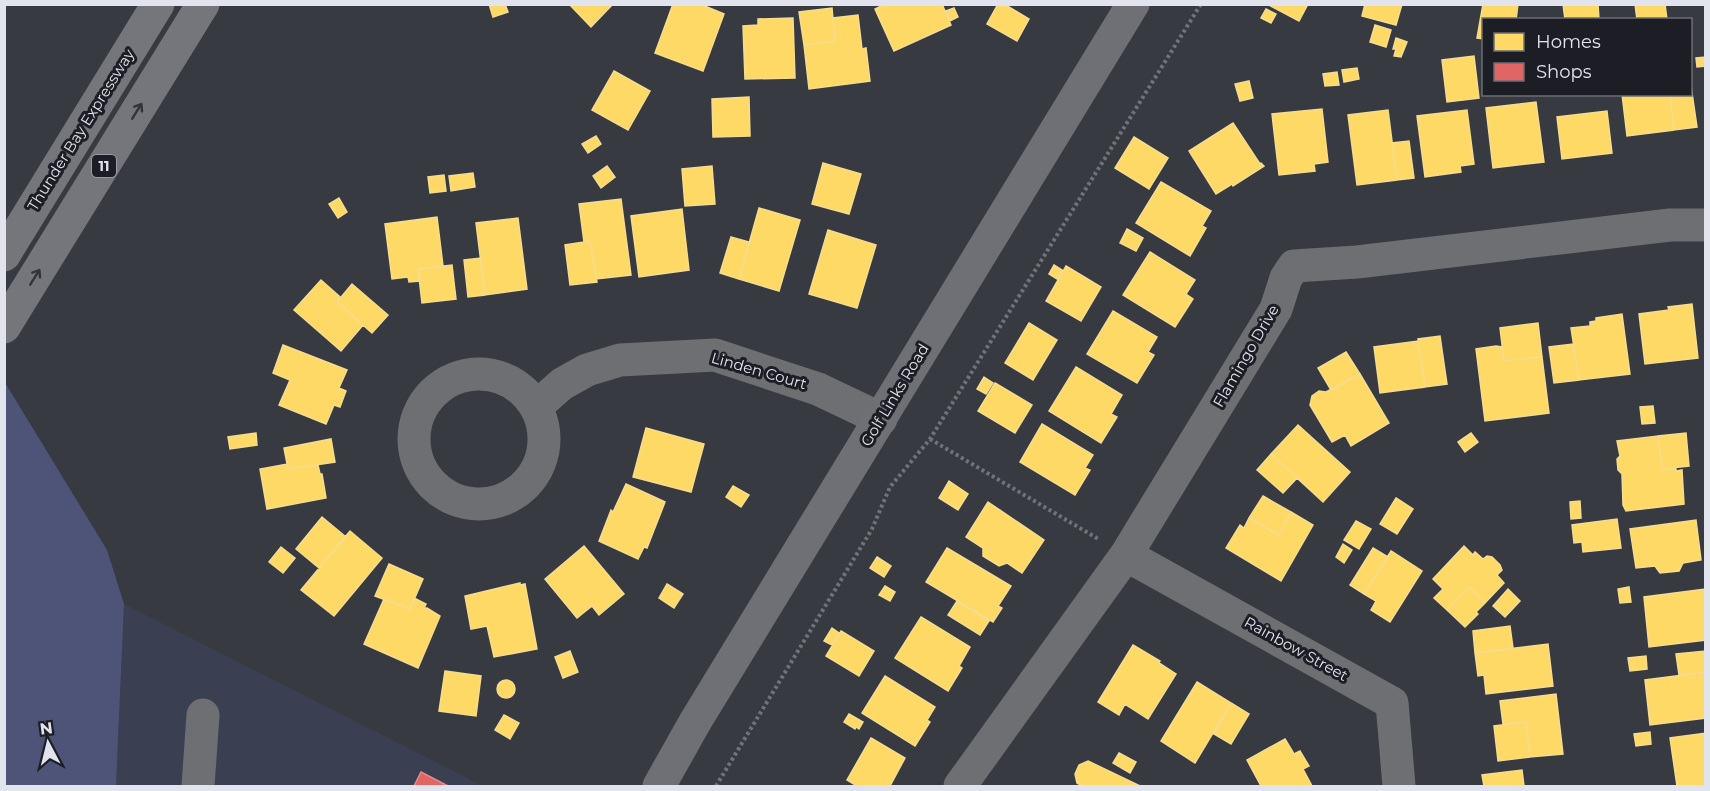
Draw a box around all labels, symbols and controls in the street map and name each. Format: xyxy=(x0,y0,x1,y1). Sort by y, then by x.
legend xyxy=(1482,18,1692,96)
text: Homes xyxy=(1536,31,1601,53)
street label: Thunder Bay Expressway xyxy=(23,45,139,214)
text: Shops xyxy=(1536,61,1592,83)
one-way arrow xyxy=(132,103,144,120)
road number: 11 xyxy=(92,155,116,177)
one-way arrow xyxy=(30,269,42,286)
street label: Flamingo Drive xyxy=(1208,301,1283,410)
street label: Golf Links Road xyxy=(856,340,933,449)
street label: Linden Court xyxy=(709,348,809,393)
street label: Rainbow Street xyxy=(1241,612,1351,685)
north arrow xyxy=(18,713,78,773)
text: N xyxy=(39,718,54,739)

